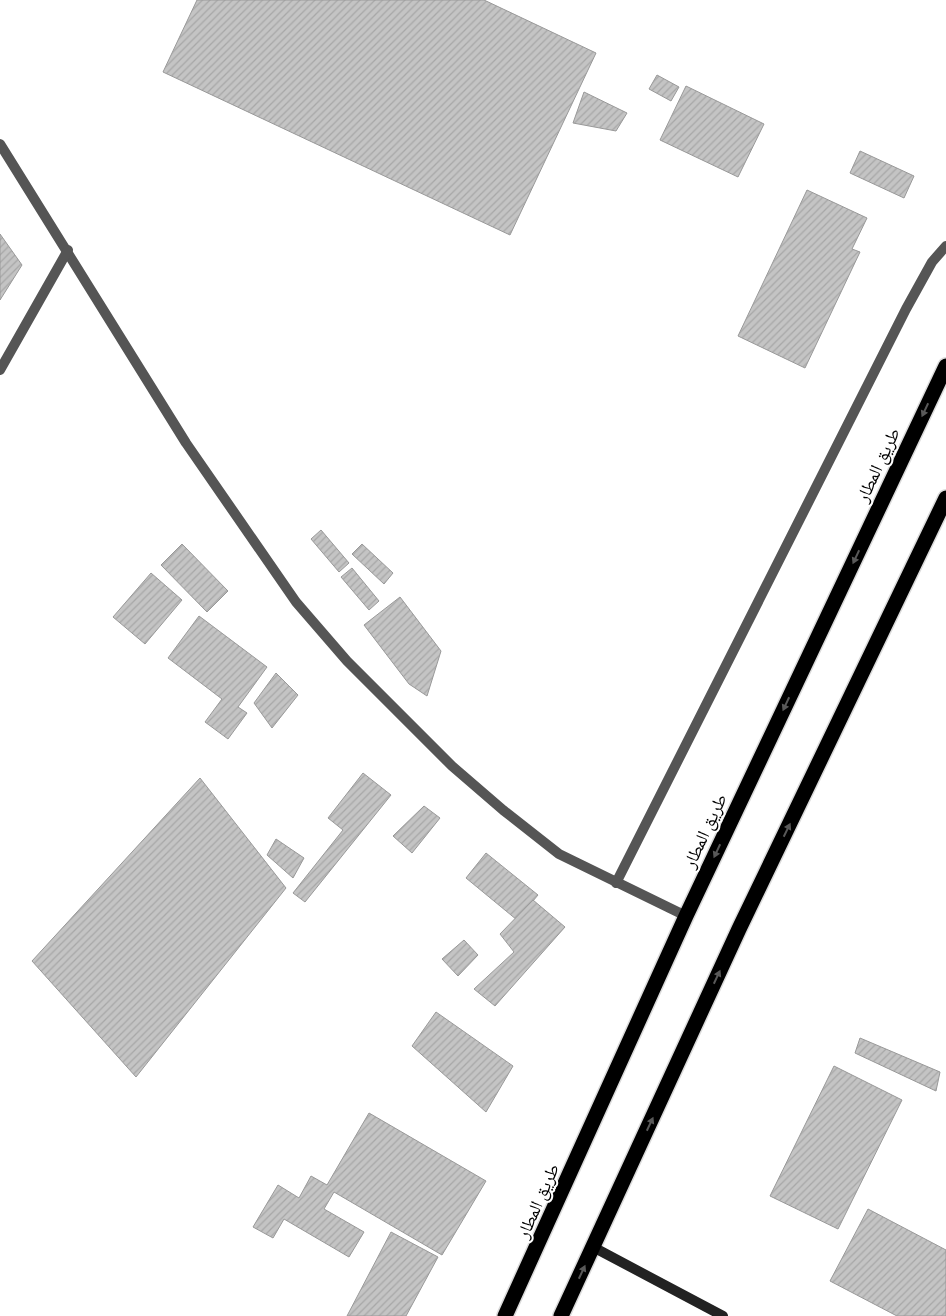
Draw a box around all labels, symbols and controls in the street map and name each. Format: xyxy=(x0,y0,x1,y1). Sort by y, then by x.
one-way arrow xyxy=(921,403,929,417)
street label: طريق المطار xyxy=(851,424,905,506)
one-way arrow xyxy=(851,550,859,564)
one-way arrow xyxy=(782,697,790,711)
street label: طريق المطار xyxy=(678,790,732,872)
one-way arrow xyxy=(783,823,791,837)
one-way arrow xyxy=(713,843,721,858)
one-way arrow xyxy=(714,970,722,984)
one-way arrow xyxy=(646,1117,654,1131)
street label: طريق المطار xyxy=(511,1160,564,1243)
one-way arrow xyxy=(578,1265,586,1279)

